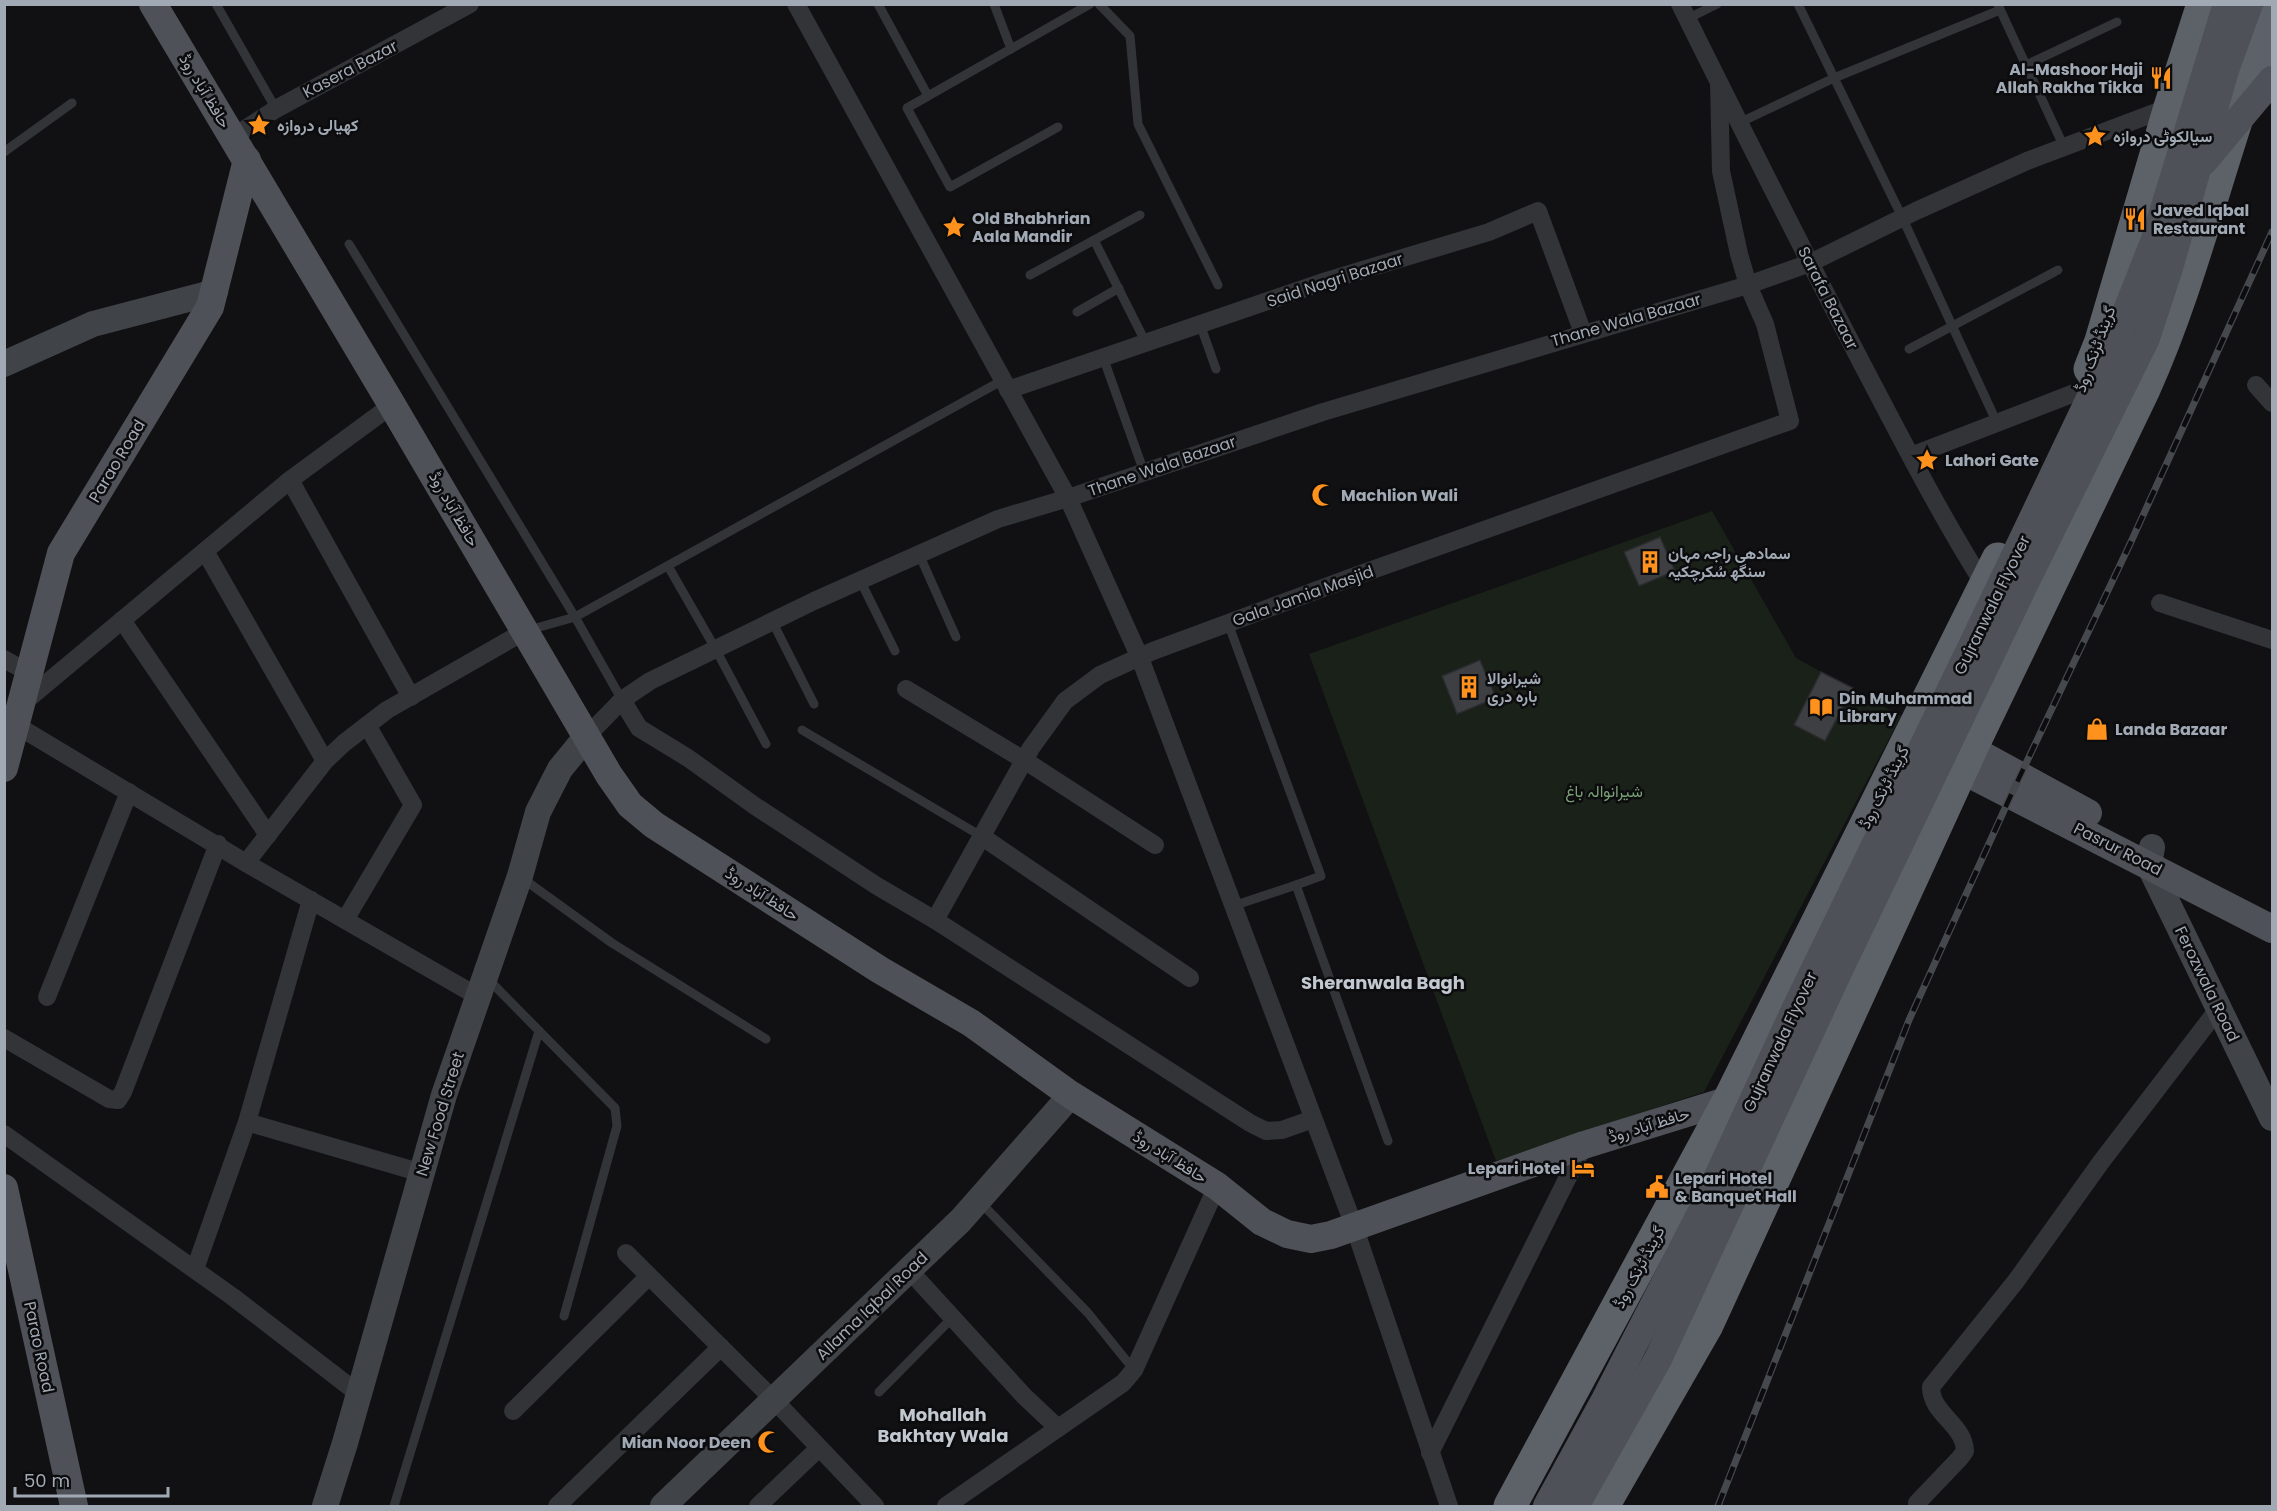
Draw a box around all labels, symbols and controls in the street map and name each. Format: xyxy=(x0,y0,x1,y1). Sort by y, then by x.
street label: Kasera Bazar xyxy=(299,34,402,104)
street label: حافظ آباد روڈ xyxy=(174,49,236,133)
place label: Al-Mashoor Haji Allah Rakha Tikka xyxy=(1996,58,2143,99)
restaurant icon: Al-Mashoor Haji Allah Rakha Tikka xyxy=(2148,65,2174,91)
place icon: کھیالی دروازہ xyxy=(246,112,272,138)
place label: کھیالی دروازہ xyxy=(277,114,359,137)
place icon: سیالکوٹی دروازہ xyxy=(2082,123,2108,149)
place label: سیالکوٹی دروازہ xyxy=(2113,125,2213,148)
place label: Javed Iqbal Restaurant xyxy=(2153,199,2249,240)
restaurant icon: Javed Iqbal Restaurant xyxy=(2122,206,2148,232)
place label: Old Bhabhrian Aala Mandir xyxy=(972,207,1091,248)
place icon: Old Bhabhrian Aala Mandir xyxy=(941,214,967,240)
street label: Sarafa Bazaar xyxy=(1792,242,1864,354)
street label: Said Nagri Bazaar xyxy=(1264,247,1406,313)
street label: Thane Wala Bazaar xyxy=(1548,288,1704,352)
street label: گرینڈ ٹرنک روڈ xyxy=(2069,303,2121,395)
street label: Parao Road xyxy=(83,415,151,507)
street label: Thane Wala Bazaar xyxy=(1085,430,1239,502)
place icon: Lahori Gate xyxy=(1914,447,1940,473)
place label: Lahori Gate xyxy=(1945,449,2039,472)
street label: حافظ آباد روڈ xyxy=(423,467,485,551)
mosque icon: Machlion Wali xyxy=(1310,482,1336,508)
place label: Machlion Wali xyxy=(1341,484,1458,507)
street label: Gujranwala Flyover xyxy=(1948,531,2036,679)
place label: سمادھی راجہ مہان سنگھ سُکرچکیہ xyxy=(1668,542,1791,583)
building icon: سمادھی راجہ مہان سنگھ سُکرچکیہ xyxy=(1637,549,1663,575)
street label: Gala Jamia Masjid xyxy=(1229,560,1377,632)
place label: شیرانوالا بارہ دری xyxy=(1487,667,1541,708)
building icon: شیرانوالا بارہ دری xyxy=(1456,674,1482,700)
place label: Din Muhammad Library xyxy=(1839,687,1972,728)
library icon: Din Muhammad Library xyxy=(1808,694,1834,720)
shop icon: Landa Bazaar xyxy=(2084,716,2110,742)
place label: Landa Bazaar xyxy=(2115,718,2227,741)
street label: گرینڈ ٹرنک روڈ xyxy=(1853,742,1915,832)
park label: شیرانوالہ باغ xyxy=(1565,780,1643,803)
street label: Pasrur Road xyxy=(2070,817,2166,881)
street label: حافظ آباد روڈ xyxy=(721,862,803,926)
street label: Ferozwala Road xyxy=(2169,922,2245,1046)
street label: Gujranwala Flyover xyxy=(1737,968,1823,1116)
district label: Sheranwala Bagh xyxy=(1301,970,1465,995)
street label: New Food Street xyxy=(410,1049,470,1179)
street label: حافظ آباد روڈ xyxy=(1606,1102,1692,1148)
street label: حافظ آباد روڈ xyxy=(1129,1125,1212,1189)
hotel icon: Lepari Hotel xyxy=(1570,1155,1596,1181)
place label: Lepari Hotel xyxy=(1468,1157,1565,1180)
place label: Lepari Hotel & Banquet Hall xyxy=(1675,1167,1797,1208)
public building icon: Lepari Hotel & Banquet Hall xyxy=(1644,1174,1670,1200)
street label: گرینڈ ٹرنک روڈ xyxy=(1608,1222,1670,1312)
street label: Allama Iqbal Road xyxy=(811,1247,933,1365)
street label: Parao Road xyxy=(18,1299,60,1395)
district label: Mohallah Bakhtay Wala xyxy=(878,1402,1008,1448)
mosque icon: Mian Noor Deen xyxy=(756,1429,782,1455)
place label: Mian Noor Deen xyxy=(622,1431,751,1454)
scale bar xyxy=(15,1460,168,1498)
text: 50 m xyxy=(24,1468,70,1493)

